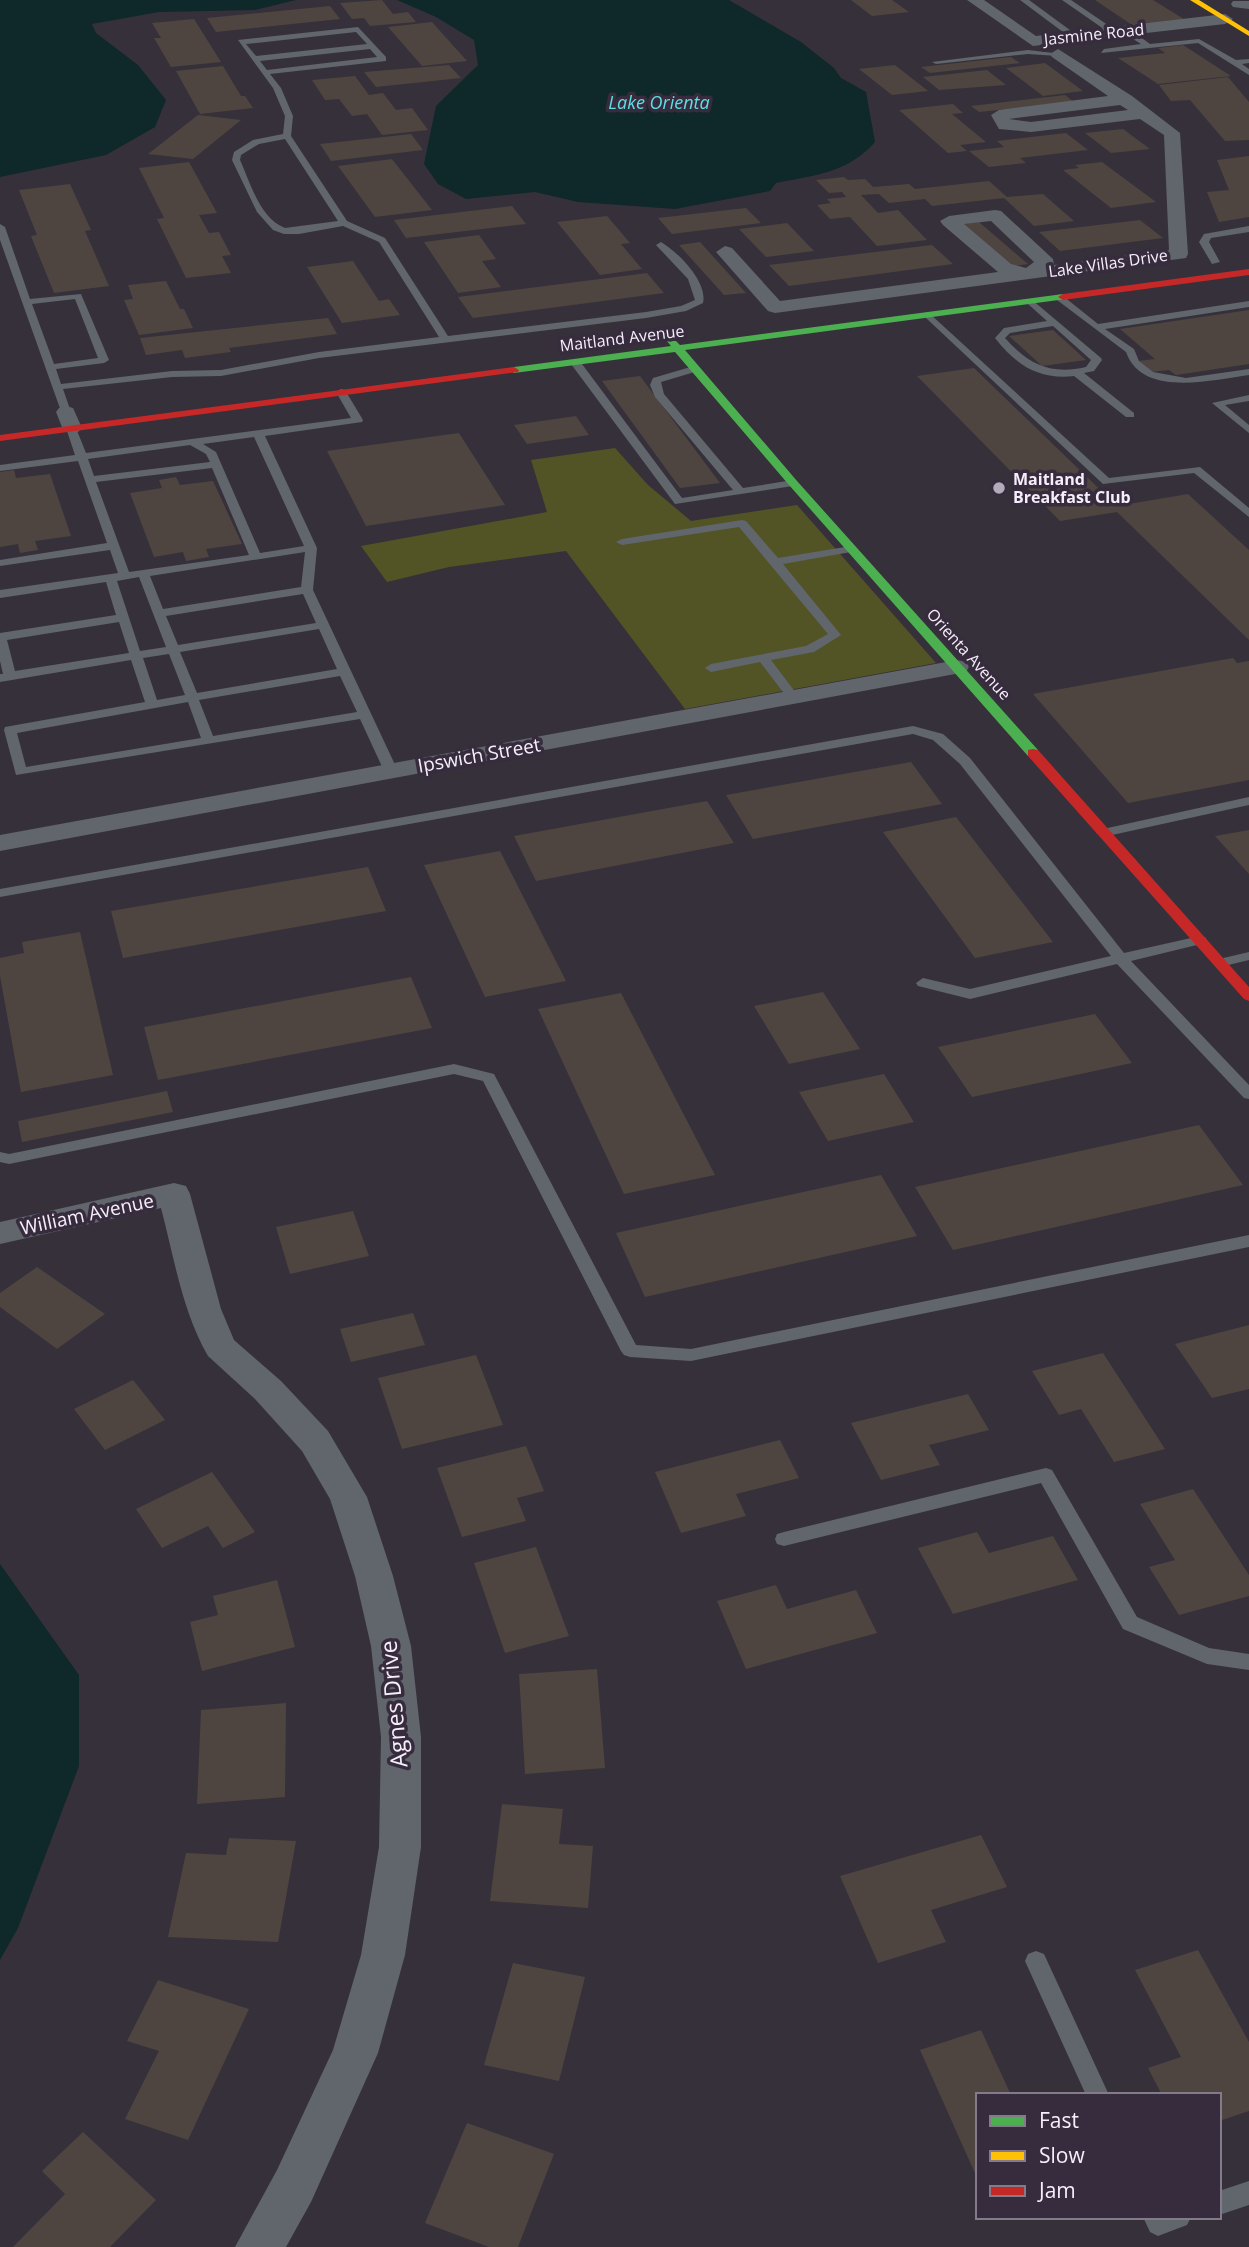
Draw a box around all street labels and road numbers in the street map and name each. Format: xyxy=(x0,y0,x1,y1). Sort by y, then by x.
street label: Jasmine Road xyxy=(1041,18,1145,50)
street label: Lake Villas Drive xyxy=(1047,244,1169,282)
street label: Maitland Avenue xyxy=(558,319,686,357)
street label: Orienta Avenue xyxy=(922,603,1016,705)
street label: Ipswich Street xyxy=(416,731,543,779)
street label: William Avenue xyxy=(18,1187,156,1241)
street label: Agnes Drive xyxy=(372,1639,414,1769)

